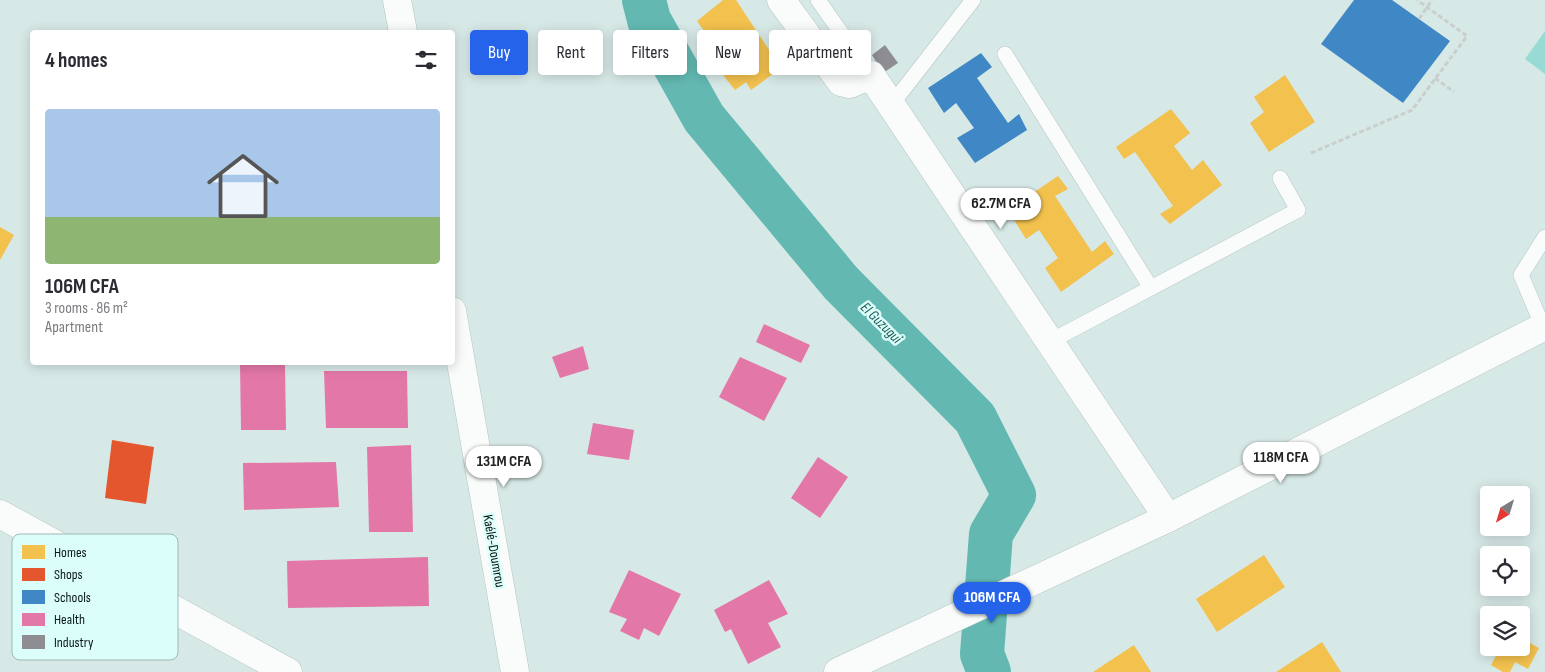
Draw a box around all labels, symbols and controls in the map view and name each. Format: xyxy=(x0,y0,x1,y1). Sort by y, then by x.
chip: Buy xyxy=(470,30,528,75)
chip: Rent xyxy=(538,30,603,75)
chip: Filters xyxy=(613,30,687,75)
chip: New xyxy=(697,30,759,75)
chip: Apartment xyxy=(769,30,871,75)
icon: filters xyxy=(412,46,440,74)
text: 4 homes xyxy=(45,48,108,73)
icon: home xyxy=(198,141,288,231)
pin: 62.7M CFA xyxy=(944,188,1058,230)
text: 62.7M CFA xyxy=(971,194,1031,213)
text: 106M CFA xyxy=(45,274,119,299)
water label: El Guzugui xyxy=(856,298,907,349)
text: 3 rooms · 86 m² xyxy=(45,299,128,318)
text: Apartment xyxy=(45,318,103,337)
pin: 118M CFA xyxy=(1229,442,1333,484)
pin: 131M CFA xyxy=(452,446,556,488)
text: 118M CFA xyxy=(1254,448,1308,467)
text: 131M CFA xyxy=(477,452,531,471)
north arrow xyxy=(1480,486,1530,536)
map controls xyxy=(1480,486,1530,656)
street label: Kaélé-Doumrou xyxy=(479,513,509,589)
legend xyxy=(12,534,178,660)
text: Homes xyxy=(54,544,87,561)
button: locate xyxy=(1480,546,1530,596)
text: Shops xyxy=(54,566,83,583)
pin: 106M CFA xyxy=(940,582,1044,624)
text: 106M CFA xyxy=(964,588,1020,607)
text: Schools xyxy=(54,589,91,606)
button: layers xyxy=(1480,606,1530,656)
text: Health xyxy=(54,611,85,628)
text: Industry xyxy=(54,634,94,651)

